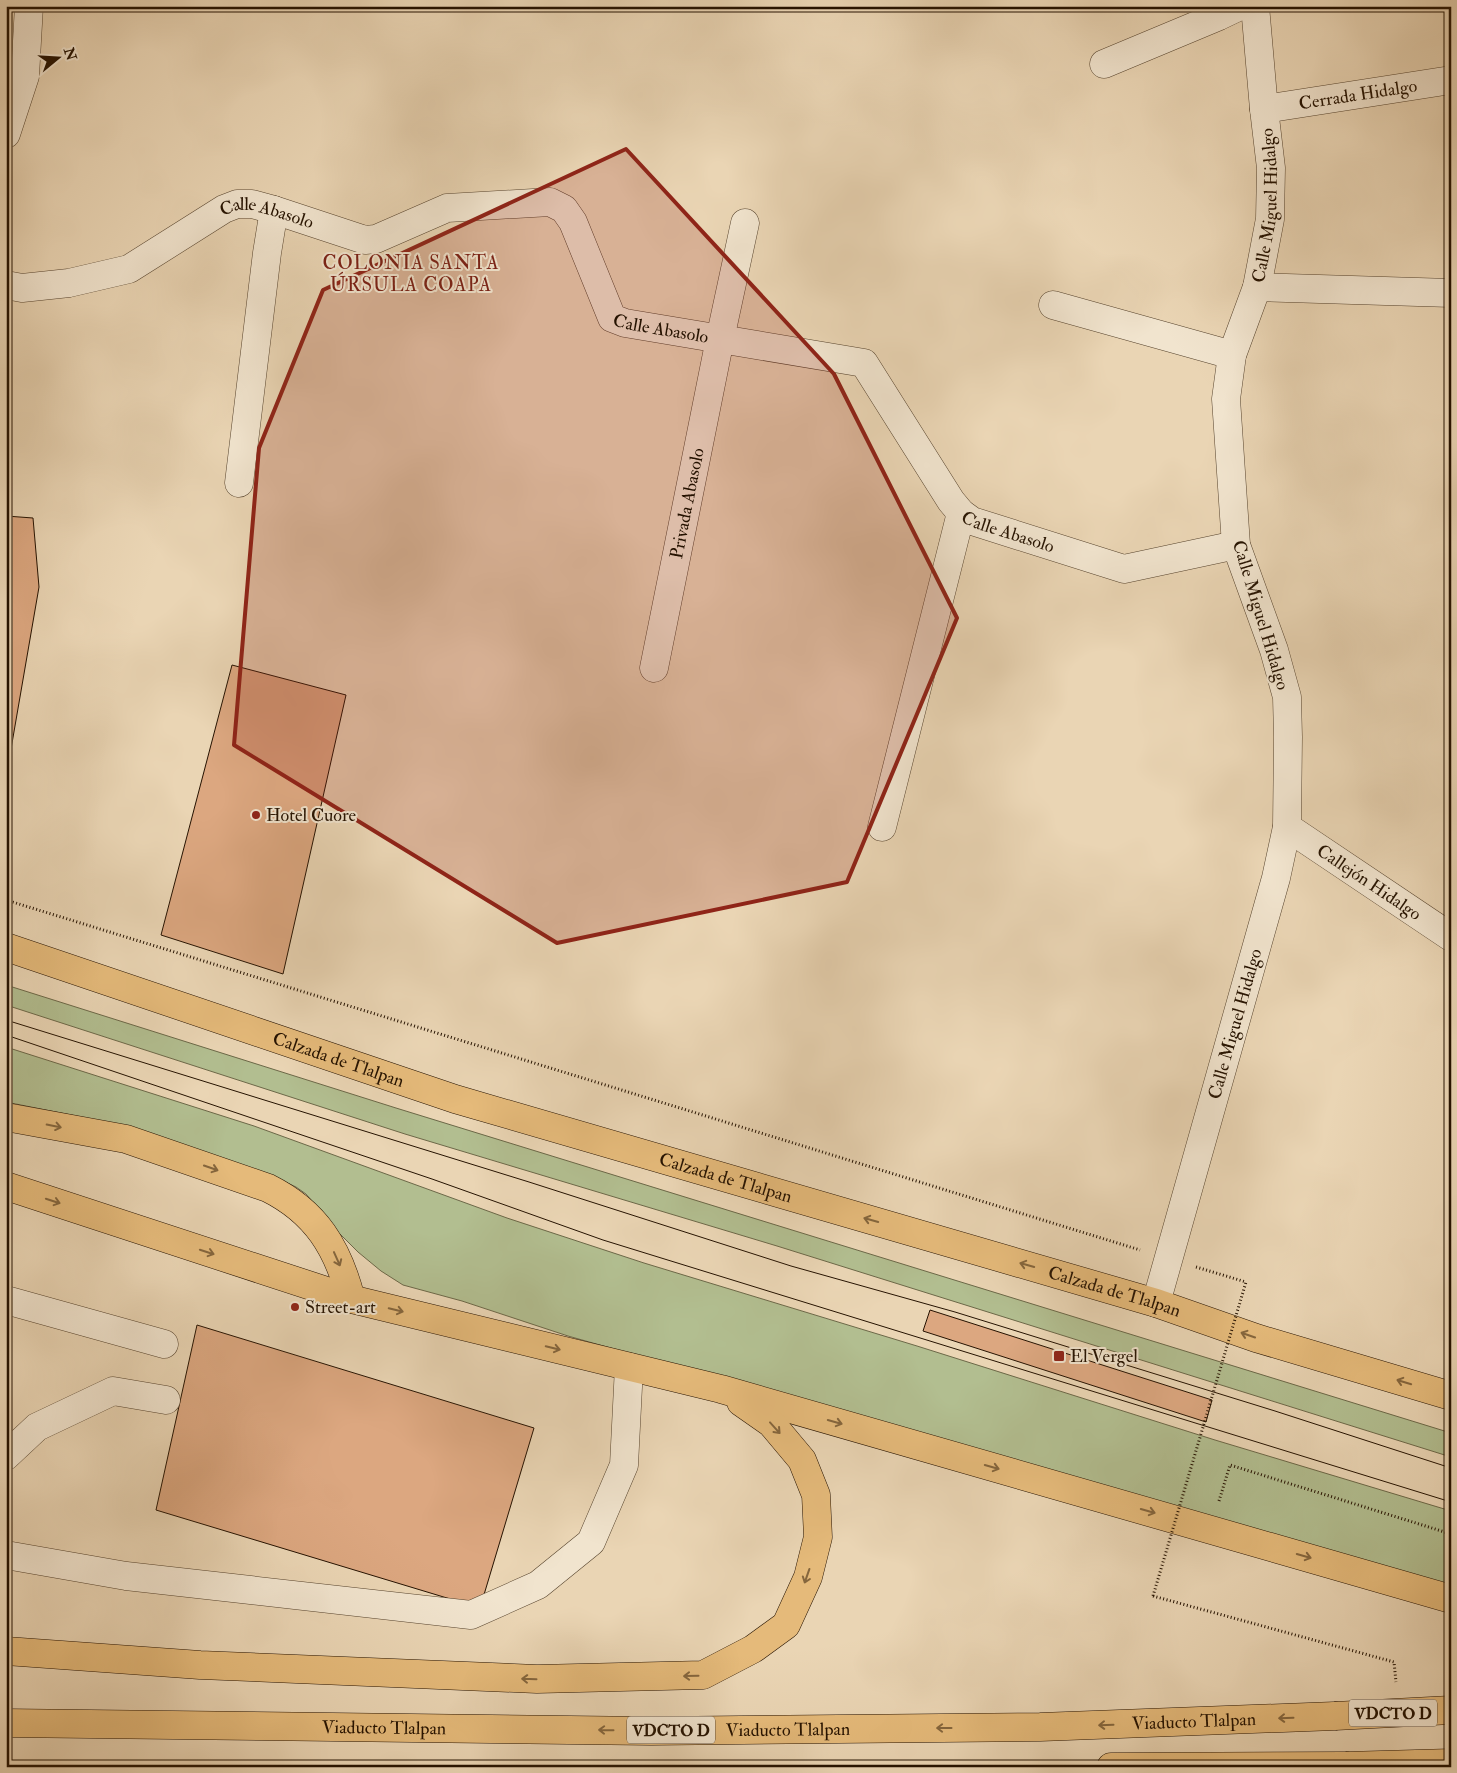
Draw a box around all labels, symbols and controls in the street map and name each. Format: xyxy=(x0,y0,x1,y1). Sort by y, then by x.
north arrow xyxy=(32,32,82,82)
text: N xyxy=(60,45,80,63)
street label: Cerrada Hidalgo xyxy=(1297,74,1419,115)
street label: Calle Miguel Hidalgo xyxy=(1247,126,1283,285)
street label: Calle Abasolo xyxy=(216,193,317,234)
district label: COLONIA SANTA ÚRSULA COAPA xyxy=(322,251,500,297)
street label: Calle Abasolo xyxy=(609,308,711,349)
street label: Privada Abasolo xyxy=(665,446,710,561)
street label: Calle Abasolo xyxy=(956,506,1058,558)
street label: Calle Miguel Hidalgo xyxy=(1227,538,1294,693)
place label: Hotel Cuore xyxy=(266,804,357,827)
marker: Hotel Cuore xyxy=(250,809,262,821)
street label: Callejón Hidalgo xyxy=(1312,839,1426,926)
street label: Calle Miguel Hidalgo xyxy=(1203,946,1268,1102)
street label: Calzada de Tlalpan xyxy=(270,1027,407,1093)
one-way arrow xyxy=(46,1121,62,1131)
street label: Calzada de Tlalpan xyxy=(656,1148,795,1209)
one-way arrow xyxy=(202,1164,218,1173)
one-way arrow xyxy=(44,1197,60,1206)
one-way arrow xyxy=(863,1214,879,1224)
one-way arrow xyxy=(199,1247,215,1257)
one-way arrow xyxy=(333,1251,343,1266)
one-way arrow xyxy=(1019,1260,1035,1270)
street label: Calzada de Tlalpan xyxy=(1045,1261,1184,1323)
place label: Street-art xyxy=(305,1296,376,1319)
marker: Street-art xyxy=(289,1301,301,1313)
one-way arrow xyxy=(387,1306,403,1315)
one-way arrow xyxy=(1241,1330,1257,1339)
one-way arrow xyxy=(545,1344,561,1353)
place label: El Vergel xyxy=(1070,1345,1138,1368)
marker: El Vergel xyxy=(1052,1349,1066,1363)
one-way arrow xyxy=(1396,1376,1412,1386)
one-way arrow xyxy=(827,1417,843,1427)
one-way arrow xyxy=(769,1421,781,1434)
one-way arrow xyxy=(983,1462,999,1472)
one-way arrow xyxy=(1139,1507,1155,1517)
one-way arrow xyxy=(1296,1552,1312,1562)
one-way arrow xyxy=(802,1568,812,1584)
one-way arrow xyxy=(683,1671,699,1680)
one-way arrow xyxy=(521,1674,537,1683)
road number: VDCTO D xyxy=(1349,1700,1437,1726)
street label: Viaducto Tlalpan xyxy=(1131,1708,1256,1736)
one-way arrow xyxy=(1278,1713,1294,1722)
street label: Viaducto Tlalpan xyxy=(322,1716,446,1740)
road number: VDCTO D xyxy=(627,1716,715,1744)
street label: Viaducto Tlalpan xyxy=(726,1718,850,1742)
one-way arrow xyxy=(1098,1720,1114,1729)
one-way arrow xyxy=(936,1723,952,1733)
one-way arrow xyxy=(598,1725,614,1735)

